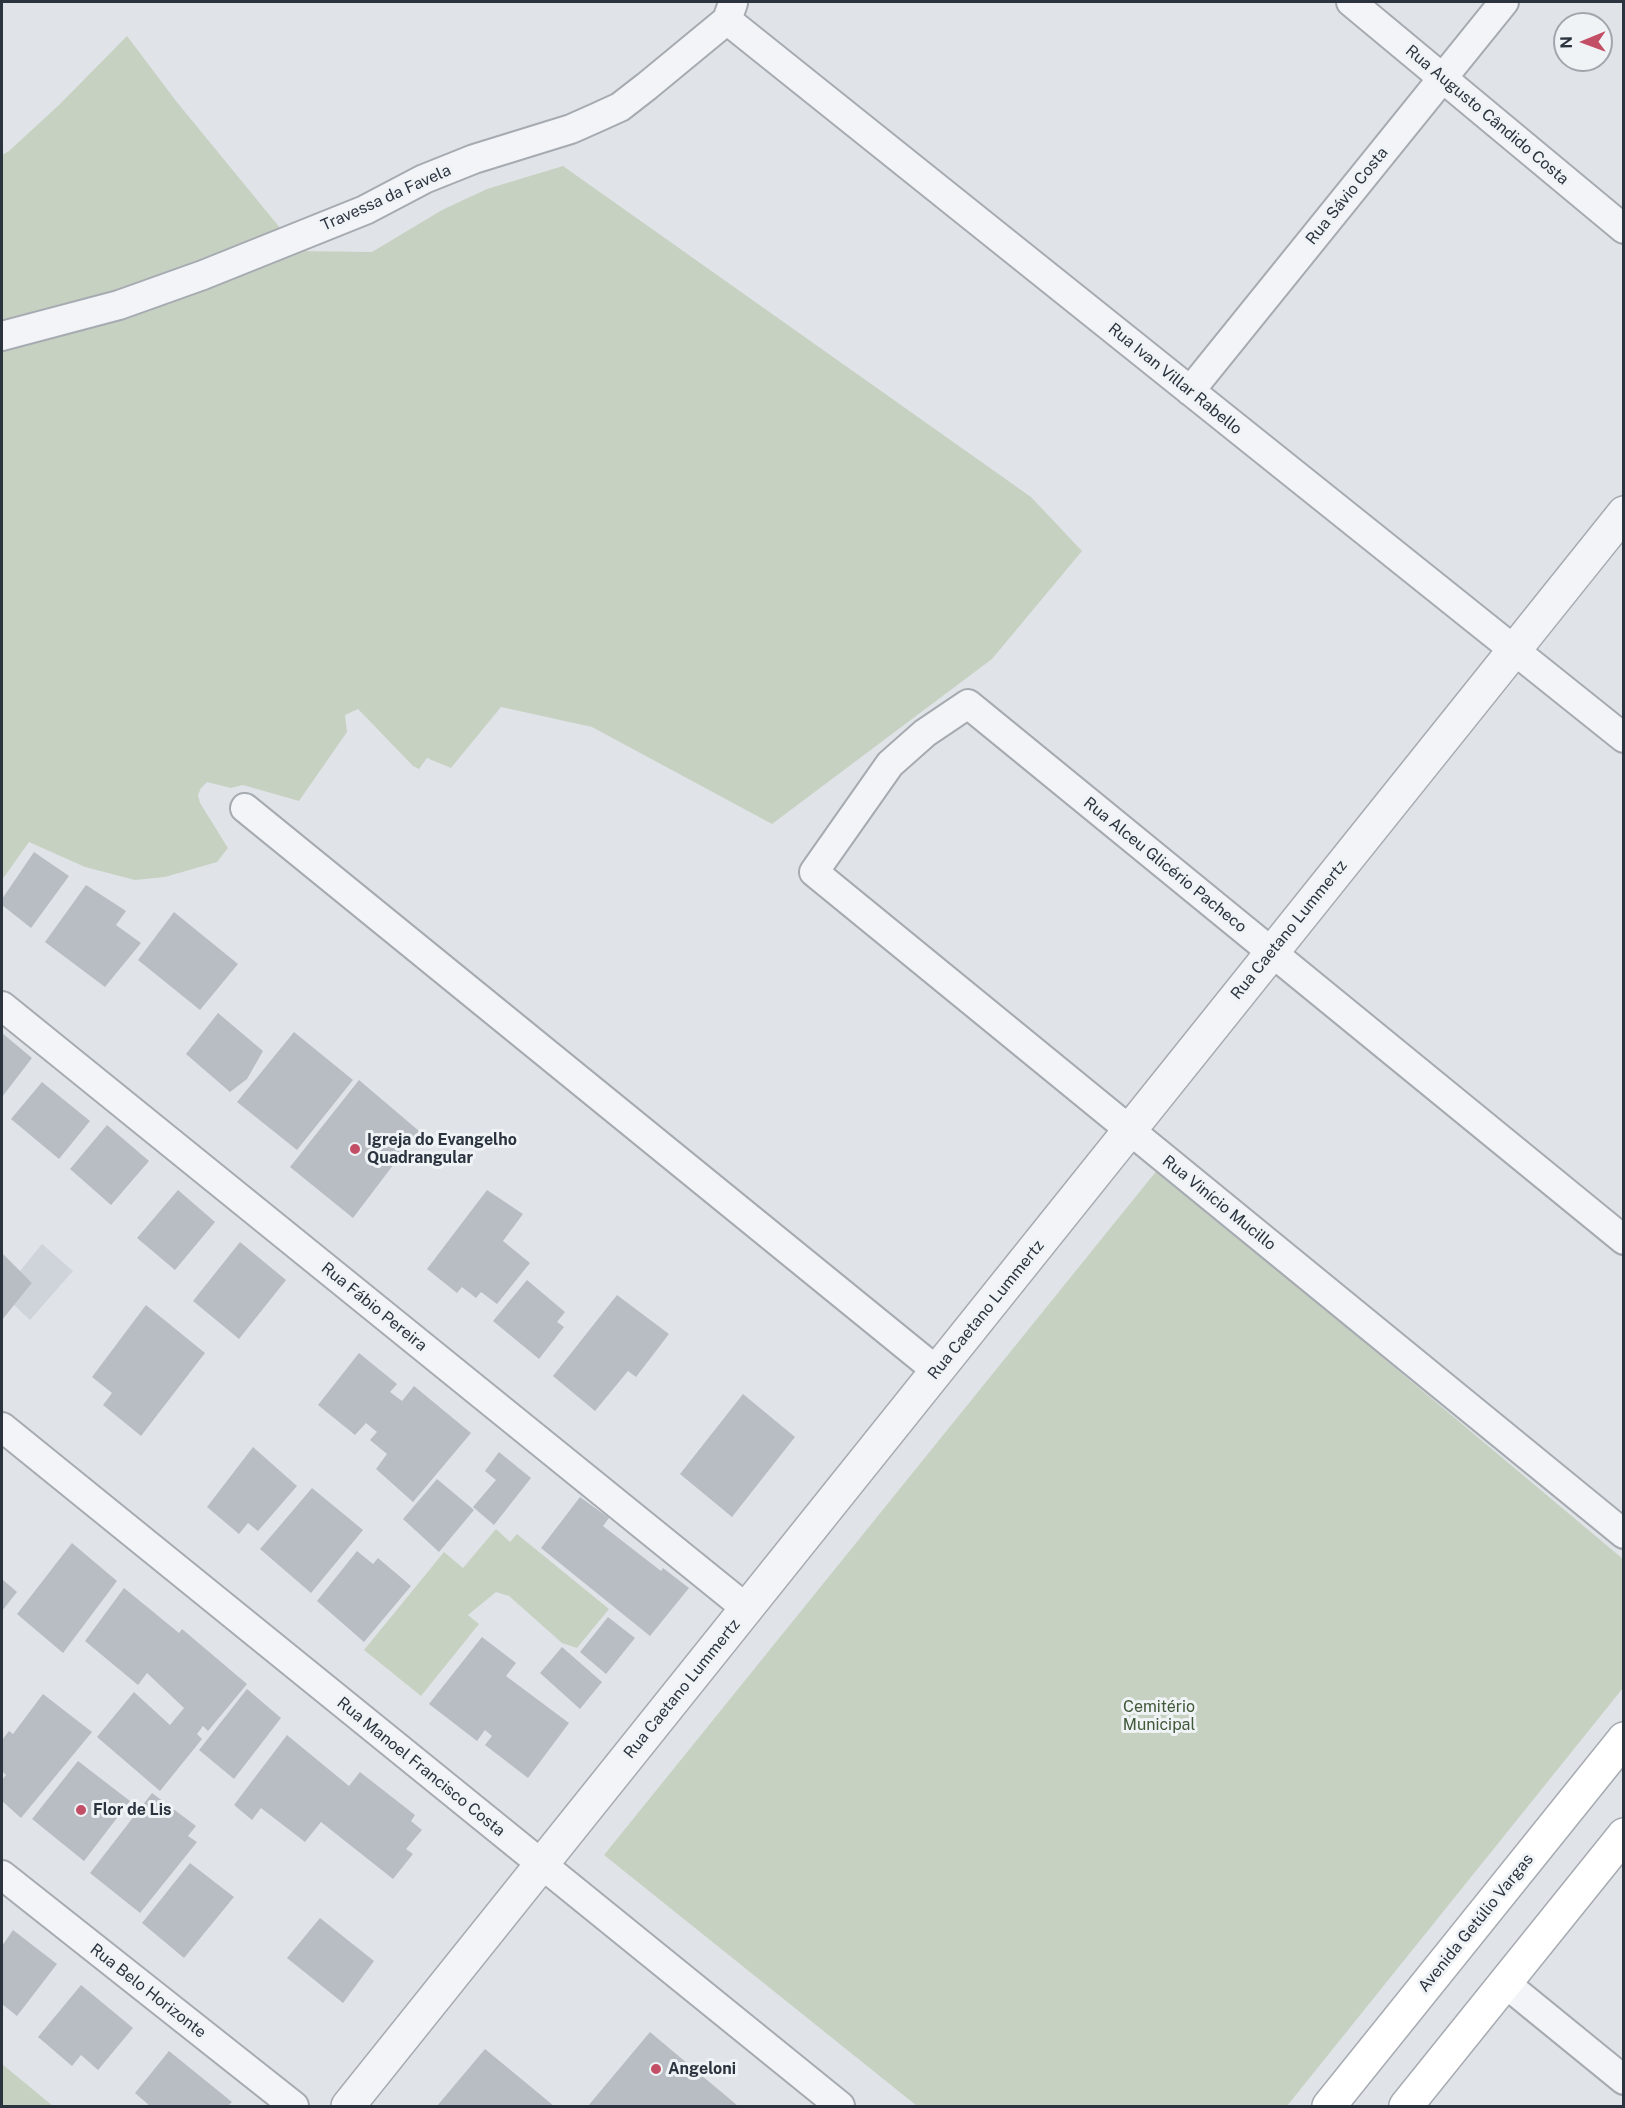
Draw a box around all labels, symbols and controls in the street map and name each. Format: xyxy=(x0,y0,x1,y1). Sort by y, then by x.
north arrow xyxy=(1553,12,1613,72)
text: N xyxy=(1557,36,1576,49)
street label: Rua Augusto Cândido Costa xyxy=(1402,41,1572,189)
street label: Rua Sávio Costa xyxy=(1302,143,1392,249)
street label: Travessa da Favela xyxy=(318,161,454,235)
street label: Rua Ivan Villar Rabello xyxy=(1104,319,1246,439)
street label: Rua Alceu Glicério Pacheco xyxy=(1080,793,1250,937)
street label: Rua Caetano Lummertz xyxy=(1227,856,1351,1004)
place label: Igreja do Evangelho Quadrangular xyxy=(367,1130,517,1168)
marker: Igreja do Evangelho Quadrangular xyxy=(348,1142,362,1156)
street label: Rua Vinício Mucillo xyxy=(1158,1151,1280,1255)
street label: Rua Caetano Lummertz xyxy=(924,1236,1048,1384)
street label: Rua Fábio Pereira xyxy=(317,1258,431,1356)
street label: Rua Caetano Lummertz xyxy=(620,1615,744,1763)
street label: Rua Manoel Francisco Costa xyxy=(333,1693,509,1841)
park label: Cemitério Municipal xyxy=(1123,1697,1195,1735)
place label: Flor de Lis xyxy=(93,1800,172,1820)
marker: Flor de Lis xyxy=(74,1803,88,1817)
street label: Avenida Getúlio Vargas xyxy=(1414,1850,1538,1996)
street label: Rua Belo Horizonte xyxy=(86,1940,210,2042)
place label: Angeloni xyxy=(668,2059,736,2079)
marker: Angeloni xyxy=(649,2062,663,2076)

